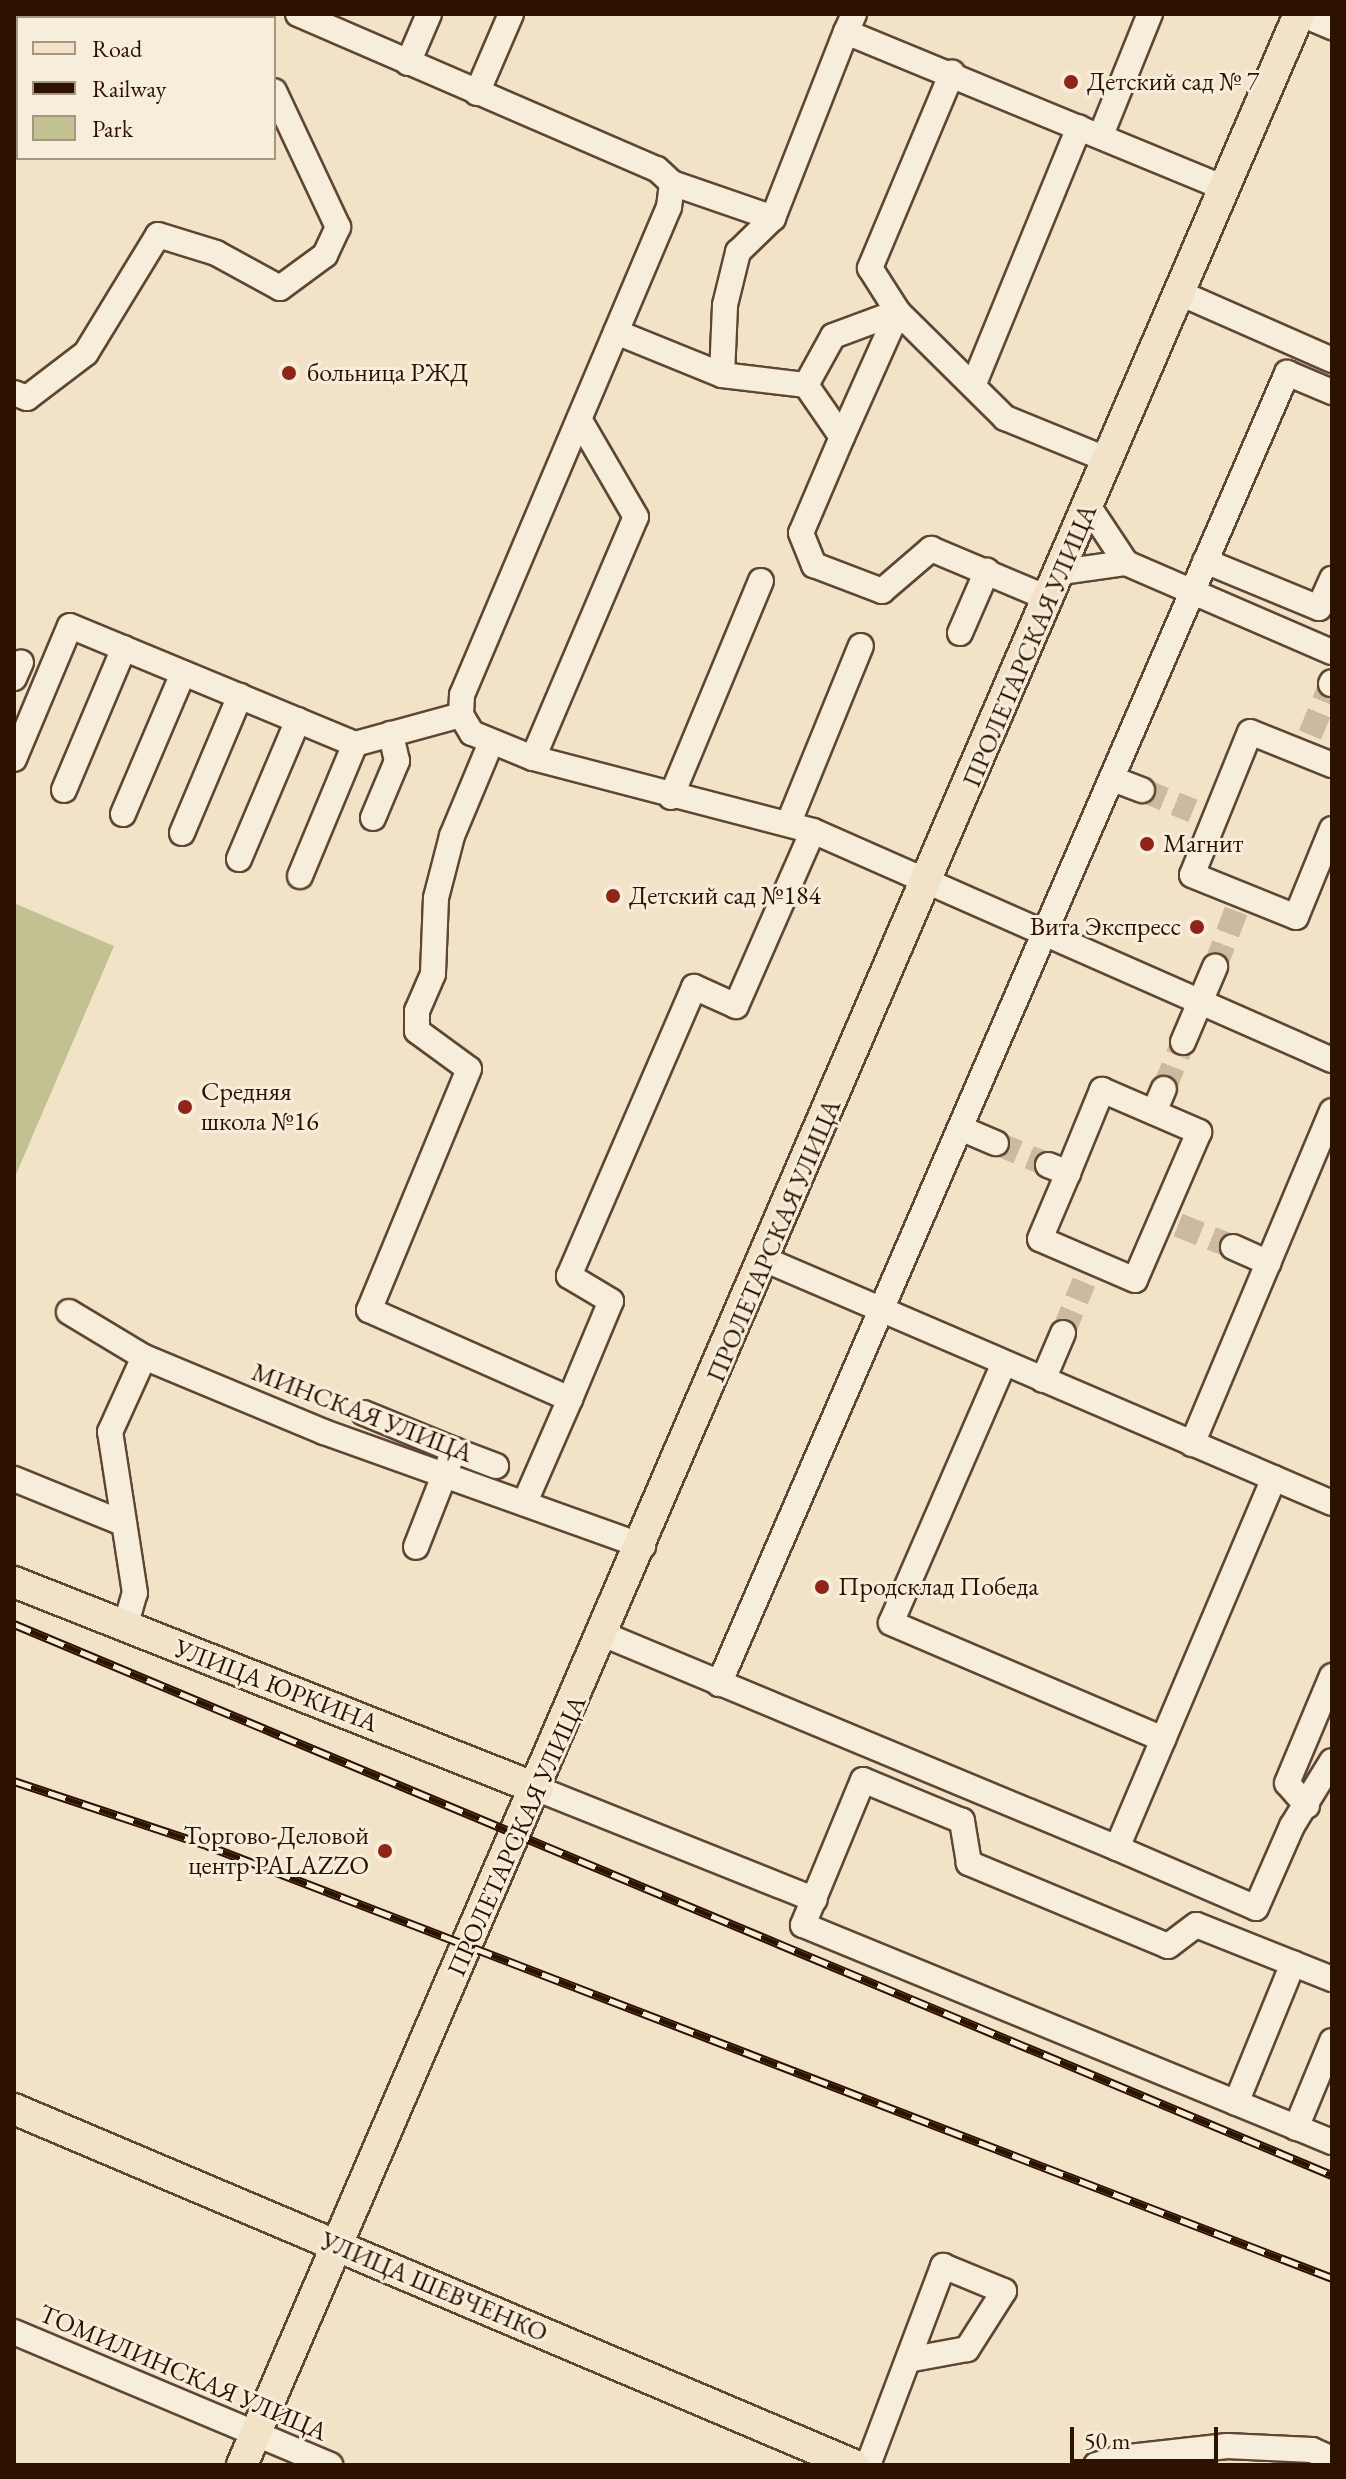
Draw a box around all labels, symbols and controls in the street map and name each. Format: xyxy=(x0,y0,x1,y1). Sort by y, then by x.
legend xyxy=(16,16,276,160)
text: Road xyxy=(92,33,142,64)
place label: Детский сад № 7 xyxy=(1087,66,1259,98)
text: Railway xyxy=(92,73,166,104)
marker: Детский сад № 7 xyxy=(1062,73,1080,91)
text: Park xyxy=(92,113,133,144)
place label: больница РЖД xyxy=(307,357,469,389)
marker: больница РЖД xyxy=(278,362,300,384)
street label: ПРОЛЕТАРСКАЯ УЛИЦА xyxy=(956,500,1104,792)
place label: Магнит xyxy=(1163,828,1243,860)
marker: Магнит xyxy=(1138,835,1156,853)
place label: Детский сад №184 xyxy=(629,880,821,912)
marker: Детский сад №184 xyxy=(604,887,622,905)
place label: Вита Экспресс xyxy=(1030,911,1181,943)
marker: Вита Экспресс xyxy=(1188,918,1206,936)
place label: Средняя школа №16 xyxy=(201,1076,319,1138)
street label: ПРОЛЕТАРСКАЯ УЛИЦА xyxy=(700,1095,848,1387)
marker: Средняя школа №16 xyxy=(176,1098,194,1116)
street label: МИНСКАЯ УЛИЦА xyxy=(247,1357,477,1469)
place label: Продсклад Победа xyxy=(838,1571,1039,1603)
marker: Продсклад Победа xyxy=(813,1578,831,1596)
street label: УЛИЦА ЮРКИНА xyxy=(170,1633,382,1739)
street label: ПРОЛЕТАРСКАЯ УЛИЦА xyxy=(441,1691,593,1981)
place label: Торгово-Деловой центр PALAZZO xyxy=(183,1820,369,1882)
marker: Торгово-Деловой центр PALAZZO xyxy=(376,1842,394,1860)
street label: УЛИЦА ШЕВЧЕНКО xyxy=(316,2225,552,2349)
street label: ТОМИЛИНСКАЯ УЛИЦА xyxy=(34,2298,332,2448)
scale bar xyxy=(1074,2411,1222,2461)
text: 50 m xyxy=(1084,2425,1131,2456)

